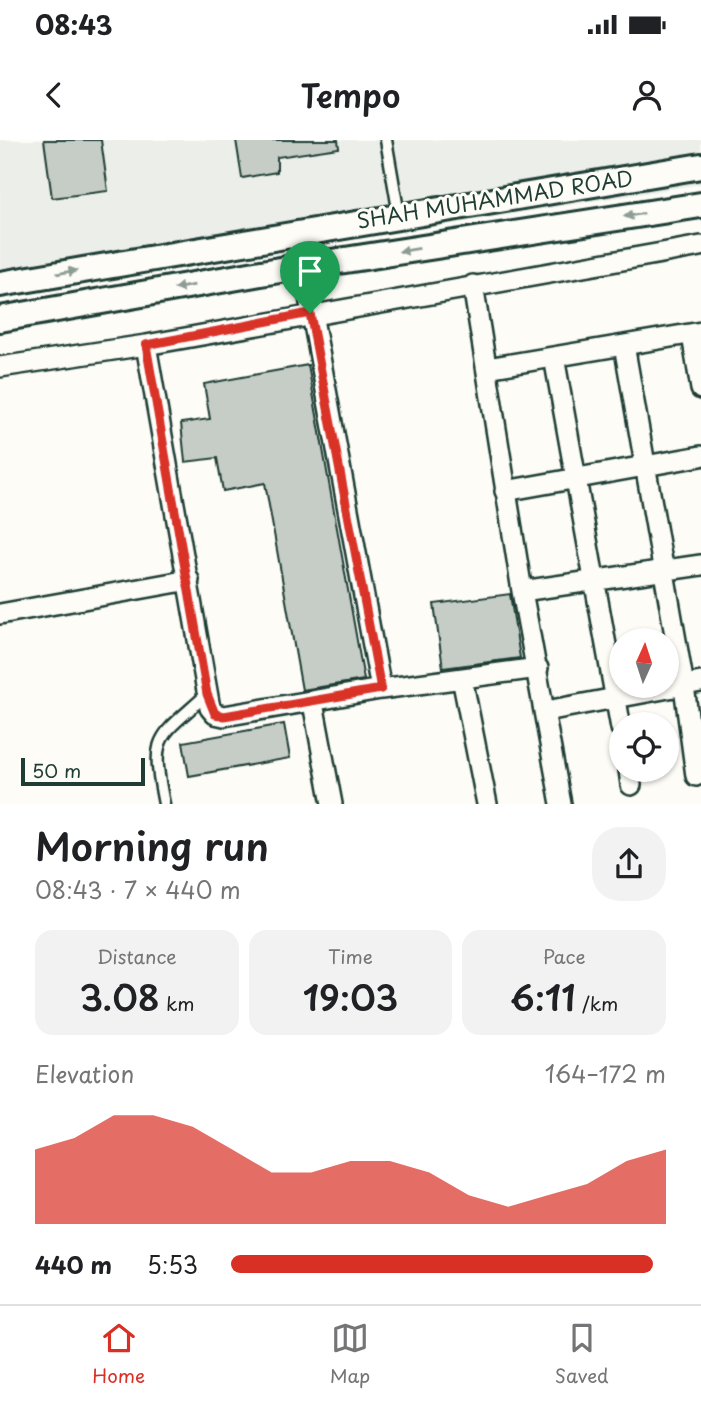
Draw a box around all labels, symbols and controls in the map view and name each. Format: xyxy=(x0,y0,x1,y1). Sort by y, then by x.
text: 08:43 xyxy=(35,5,113,44)
text: Tempo xyxy=(300,71,401,119)
icon: back xyxy=(35,76,73,114)
icon: person xyxy=(628,76,666,114)
street label: SHAH MUHAMMAD ROAD xyxy=(354,160,635,236)
one-way arrow xyxy=(622,210,644,221)
pin xyxy=(280,241,340,313)
one-way arrow xyxy=(398,245,420,256)
icon: arrive xyxy=(291,252,329,290)
one-way arrow xyxy=(56,266,78,277)
one-way arrow xyxy=(173,281,195,292)
north arrow xyxy=(609,628,679,698)
map controls xyxy=(609,628,679,782)
button: locate xyxy=(609,712,679,782)
scale bar xyxy=(21,754,145,786)
text: 50 m xyxy=(32,756,81,784)
text: Morning run xyxy=(35,817,269,874)
button: share xyxy=(592,827,666,901)
text: 08:43 · 7 × 440 m xyxy=(35,872,241,907)
text: Distance xyxy=(97,942,177,970)
text: Time xyxy=(328,942,373,970)
text: Pace xyxy=(543,942,586,970)
text: 3.08 xyxy=(79,970,160,1023)
text: 19:03 xyxy=(303,970,398,1023)
text: 6:11 xyxy=(510,970,576,1023)
text: km xyxy=(160,989,195,1017)
text: /km xyxy=(576,989,618,1017)
text: Elevation xyxy=(35,1056,134,1091)
text: 164–172 m xyxy=(545,1056,666,1091)
text: 440 m xyxy=(35,1247,112,1282)
text: 5:53 xyxy=(147,1247,198,1282)
tab: Home xyxy=(92,1319,145,1389)
tab: Map xyxy=(330,1319,370,1389)
tab: Saved xyxy=(555,1319,609,1389)

